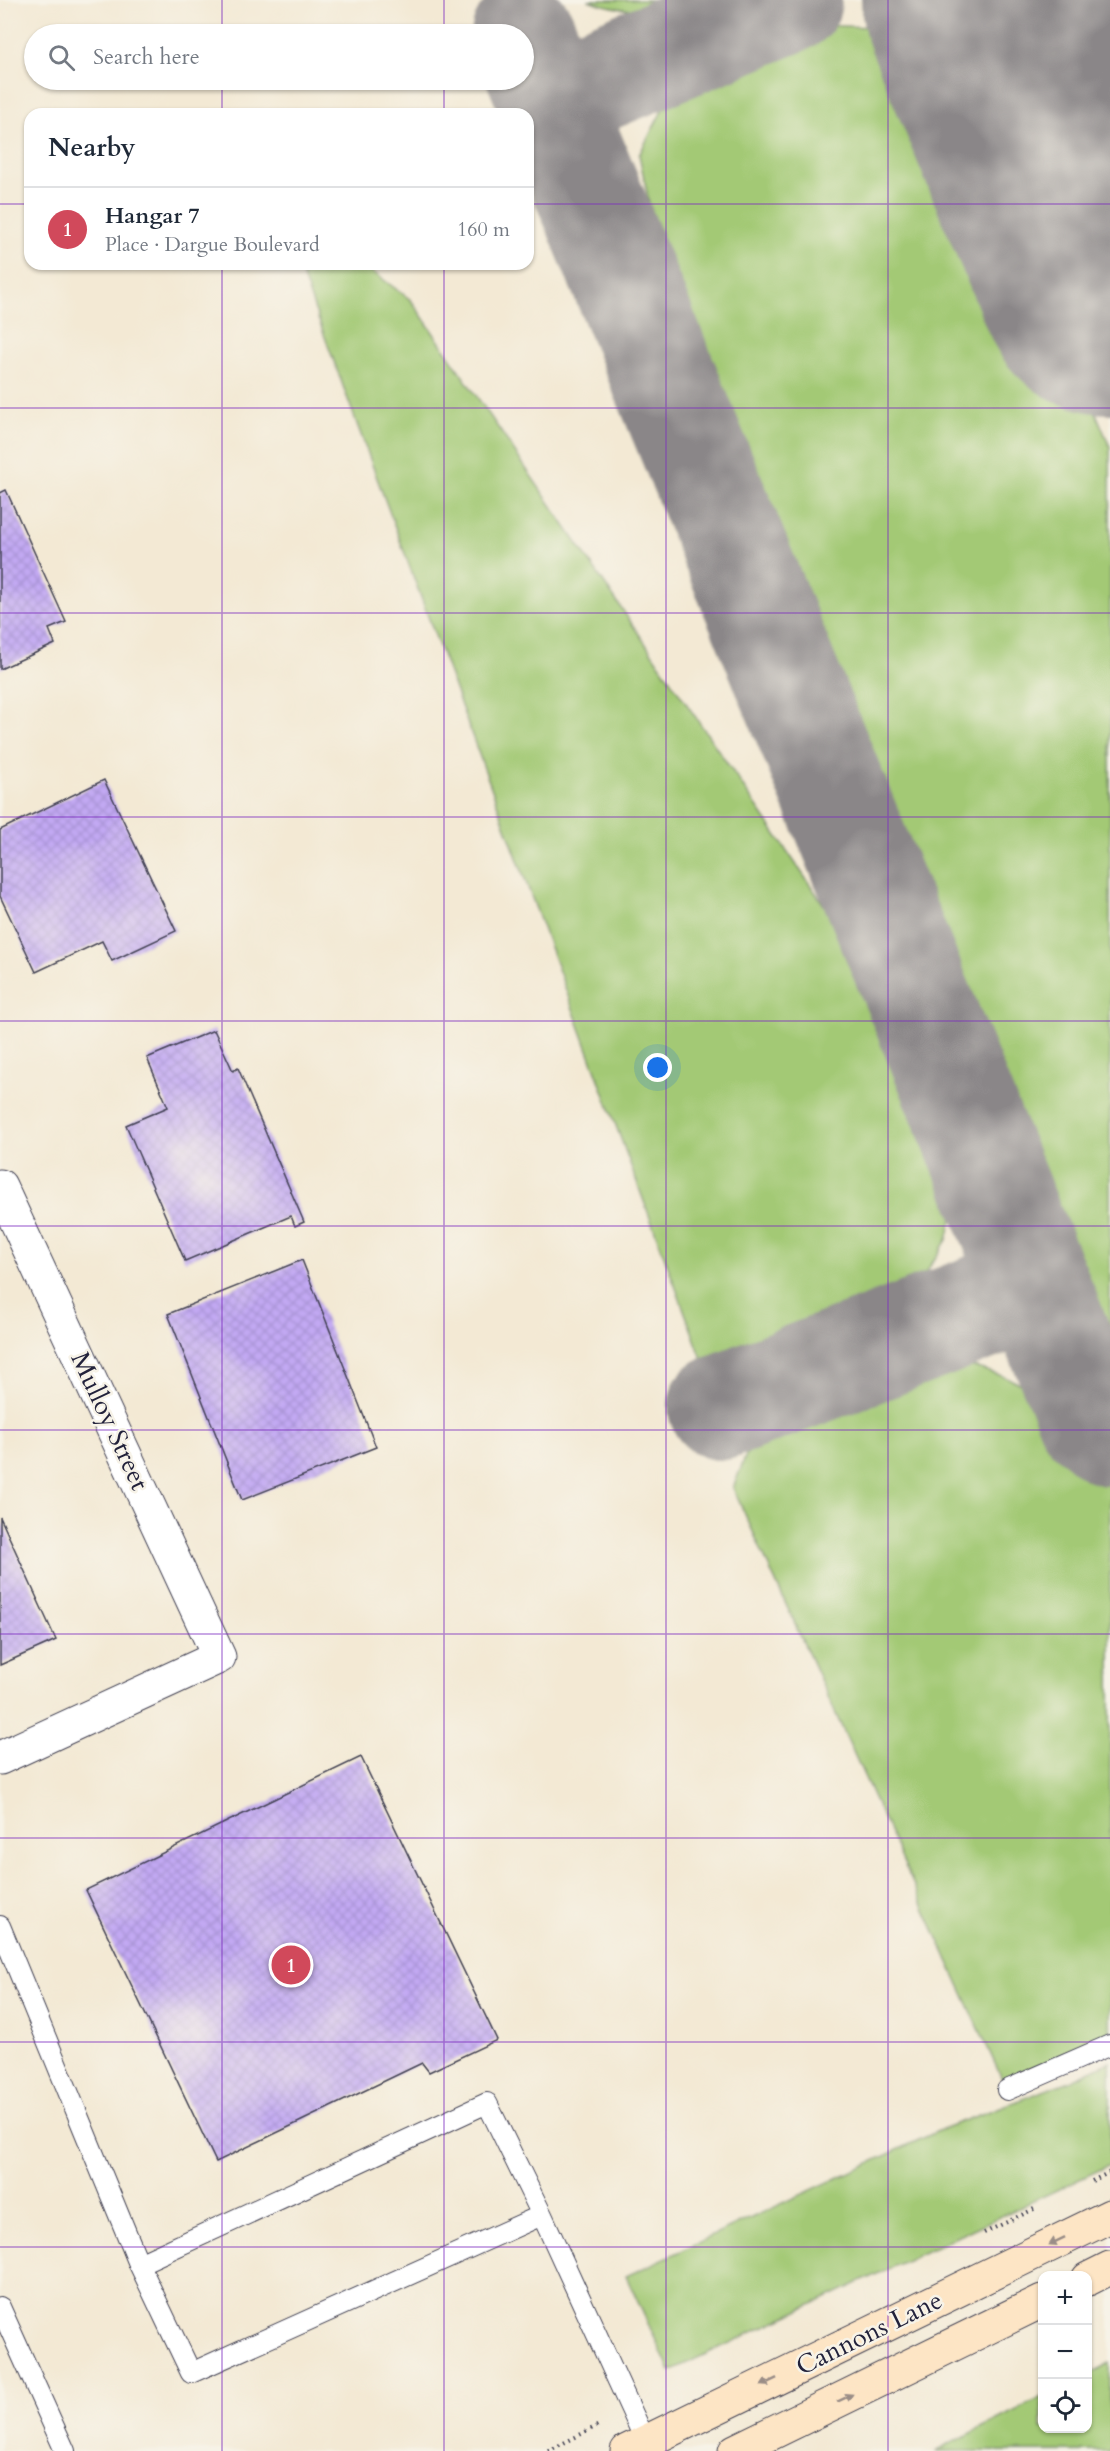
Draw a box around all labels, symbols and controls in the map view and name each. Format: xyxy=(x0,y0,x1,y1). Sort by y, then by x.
search box xyxy=(24,24,534,90)
icon: search xyxy=(45,41,78,74)
text: Search here xyxy=(93,42,200,72)
text: Nearby xyxy=(48,130,136,165)
text: Hangar 7 xyxy=(105,201,200,231)
text: 1 xyxy=(62,216,73,243)
text: 160 m xyxy=(457,216,510,243)
text: Place · Dargue Boulevard xyxy=(105,231,320,258)
your location xyxy=(643,1053,672,1082)
street label: Mulloy Street xyxy=(63,1346,157,1496)
pin: 1 xyxy=(272,1942,310,1988)
one-way arrow xyxy=(1049,2237,1066,2246)
map controls xyxy=(1038,2271,1092,2433)
button: + xyxy=(1038,2271,1092,2325)
street label: Cannons Lane xyxy=(790,2282,948,2384)
button: − xyxy=(1038,2325,1092,2379)
one-way arrow xyxy=(760,2377,777,2387)
button: locate xyxy=(1038,2379,1092,2433)
one-way arrow xyxy=(836,2393,853,2402)

